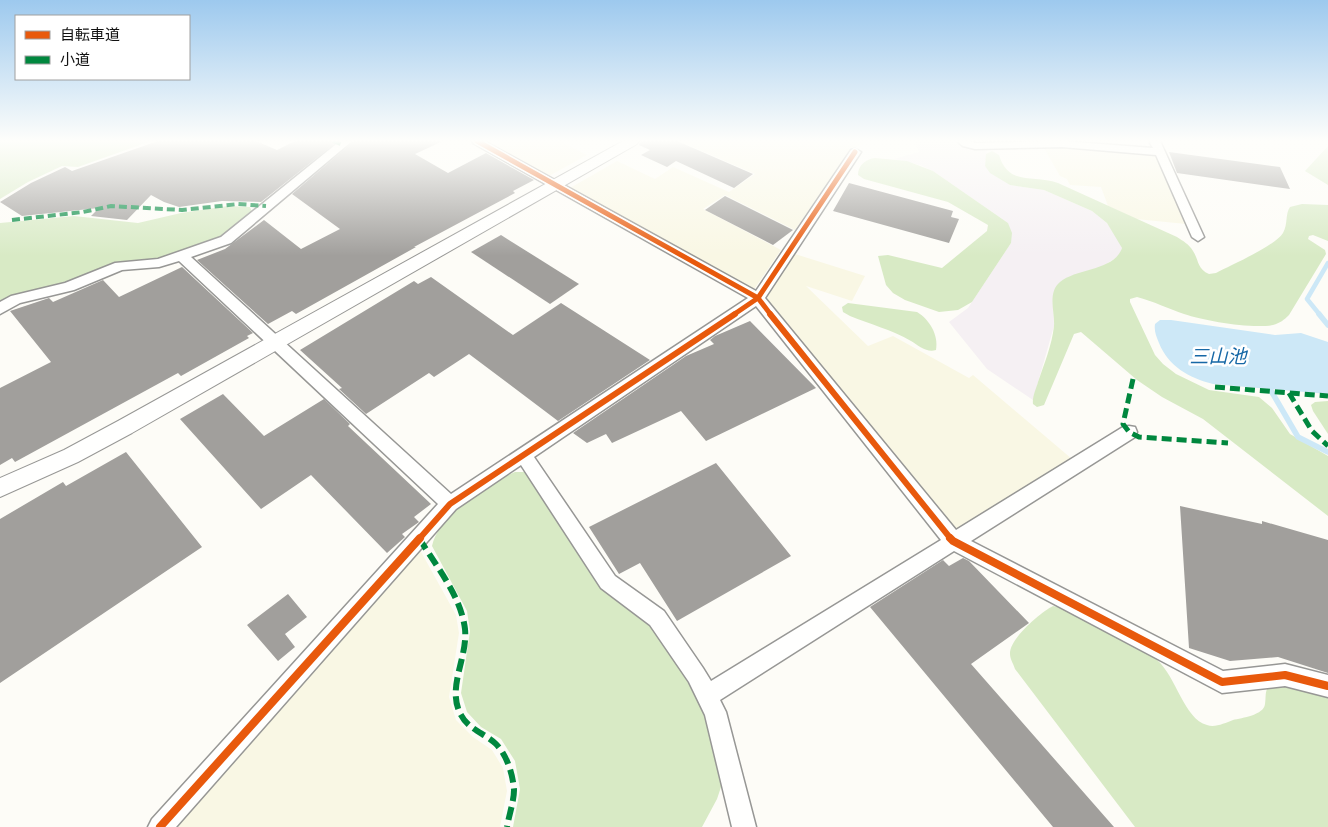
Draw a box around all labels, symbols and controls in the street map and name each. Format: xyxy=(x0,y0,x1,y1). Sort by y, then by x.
legend xyxy=(15,15,190,80)
text: 自転車道 xyxy=(60,24,120,44)
text: 小道 xyxy=(60,49,90,69)
water label: 三山池 xyxy=(1189,343,1248,368)

